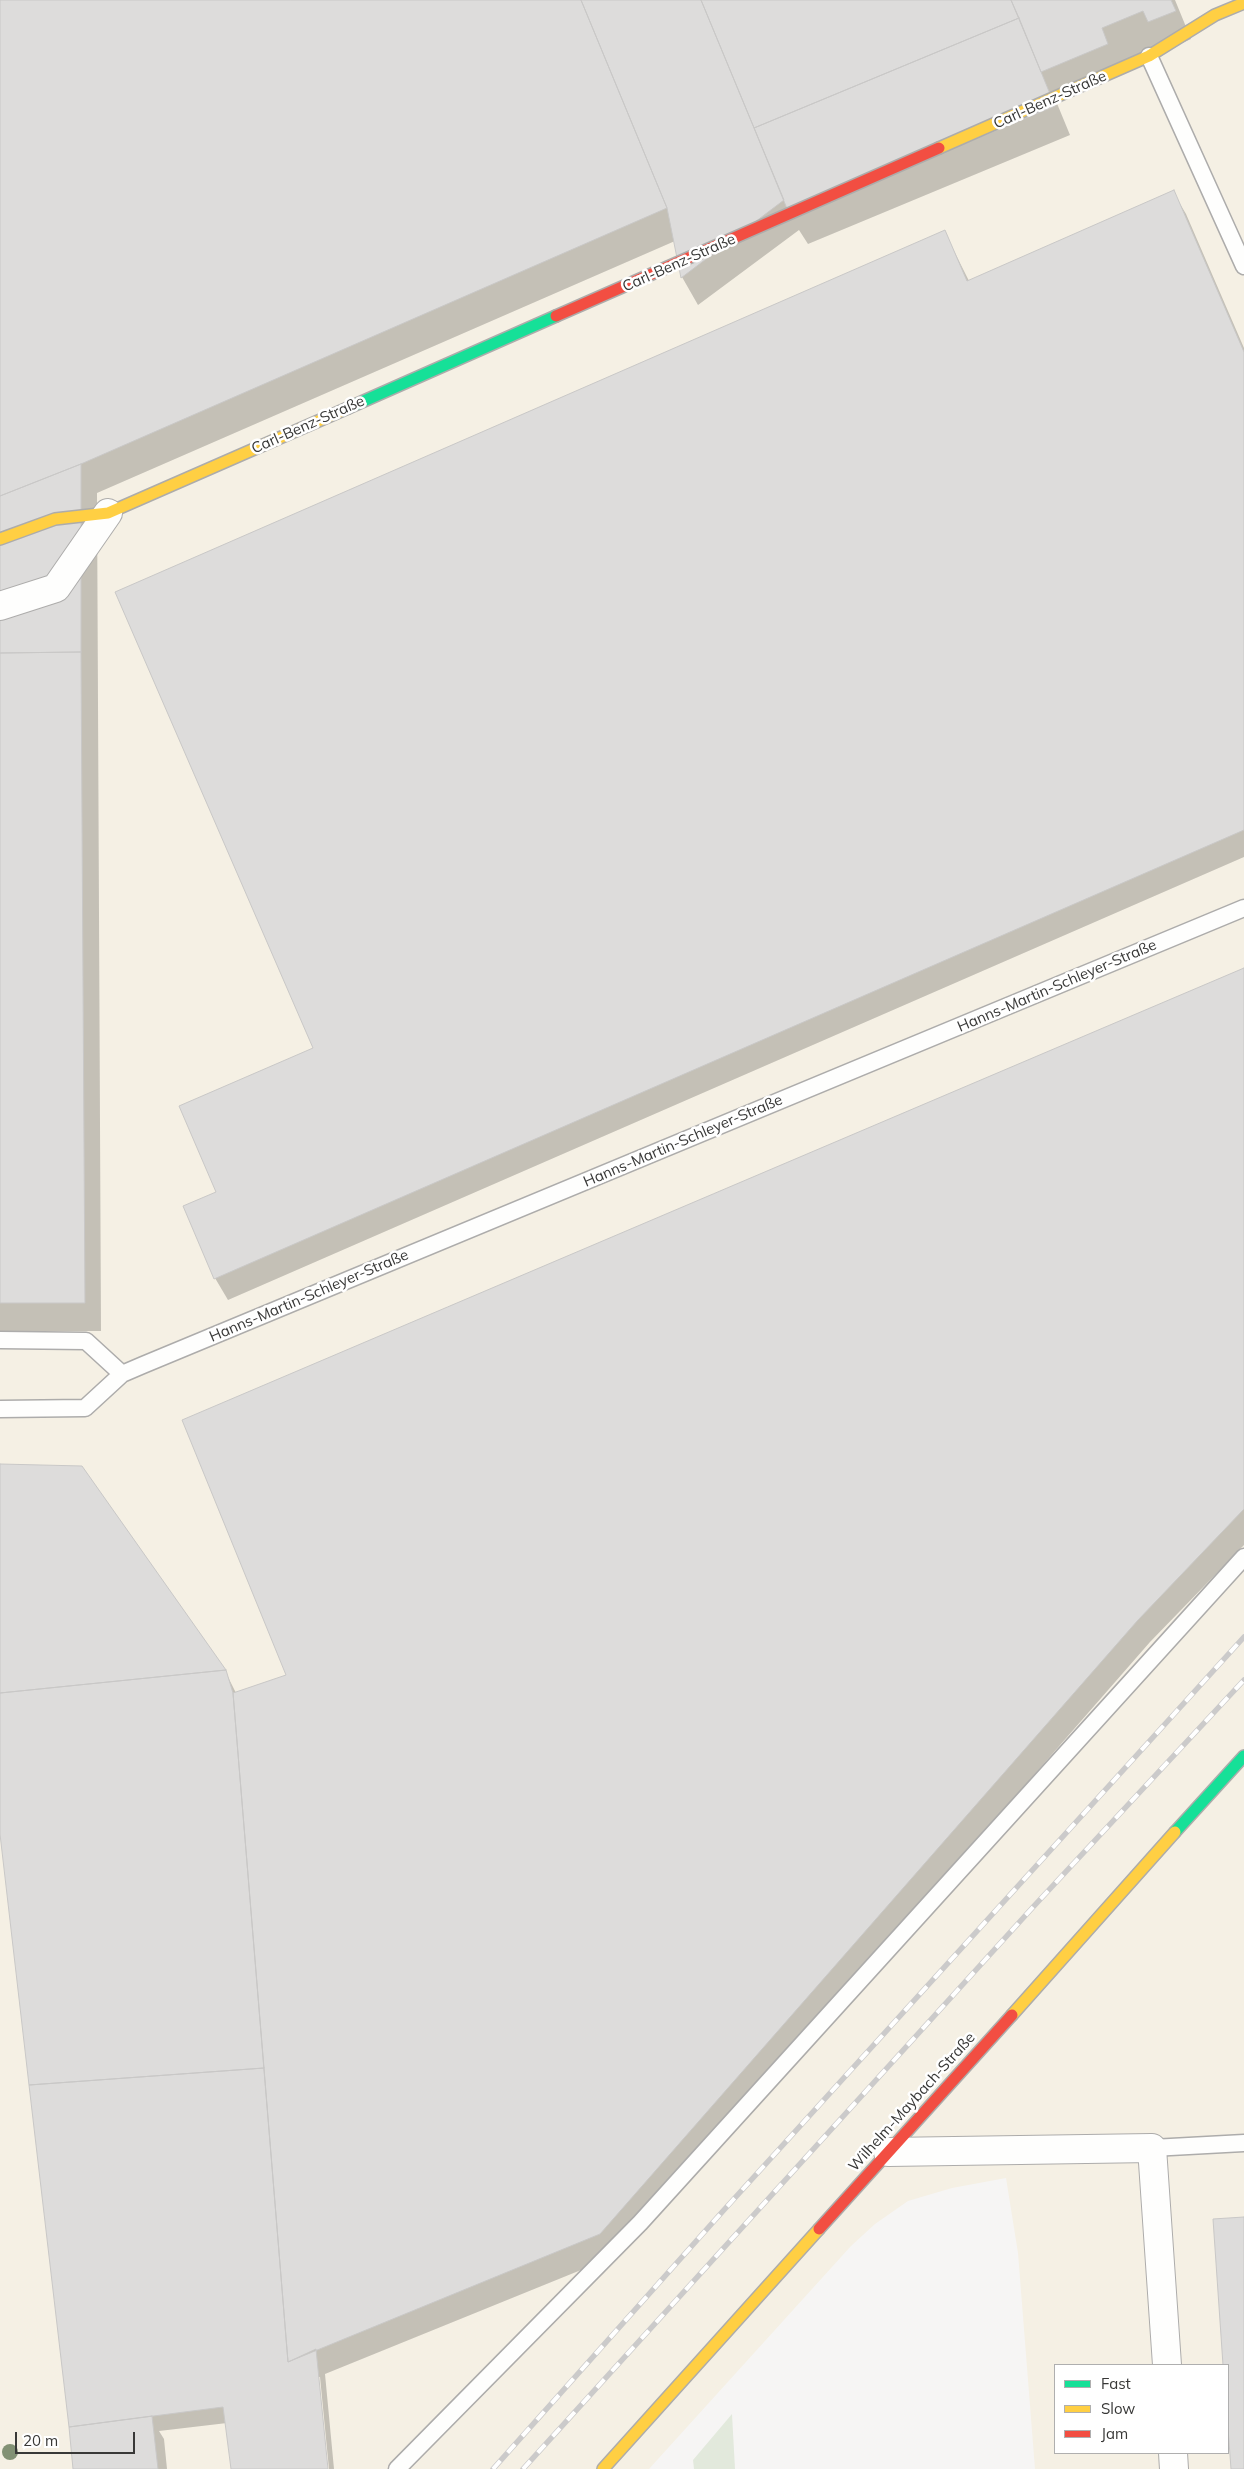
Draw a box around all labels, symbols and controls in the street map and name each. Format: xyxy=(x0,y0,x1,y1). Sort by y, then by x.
street label: Carl-Benz-Straße xyxy=(991,67,1109,133)
street label: Carl-Benz-Straße xyxy=(620,230,738,296)
street label: Carl-Benz-Straße xyxy=(249,392,367,458)
street label: Hanns-Martin-Schleyer-Straße xyxy=(955,936,1159,1036)
street label: Hanns-Martin-Schleyer-Straße xyxy=(581,1091,785,1191)
street label: Hanns-Martin-Schleyer-Straße xyxy=(207,1246,411,1346)
street label: Wilhelm-Maybach-Straße xyxy=(845,2029,979,2175)
legend xyxy=(1054,2364,1229,2454)
text: Fast xyxy=(1101,2374,1131,2393)
text: Slow xyxy=(1101,2399,1135,2418)
scale bar xyxy=(18,2422,138,2454)
text: Jam xyxy=(1101,2424,1128,2443)
text: 20 m xyxy=(23,2431,58,2450)

